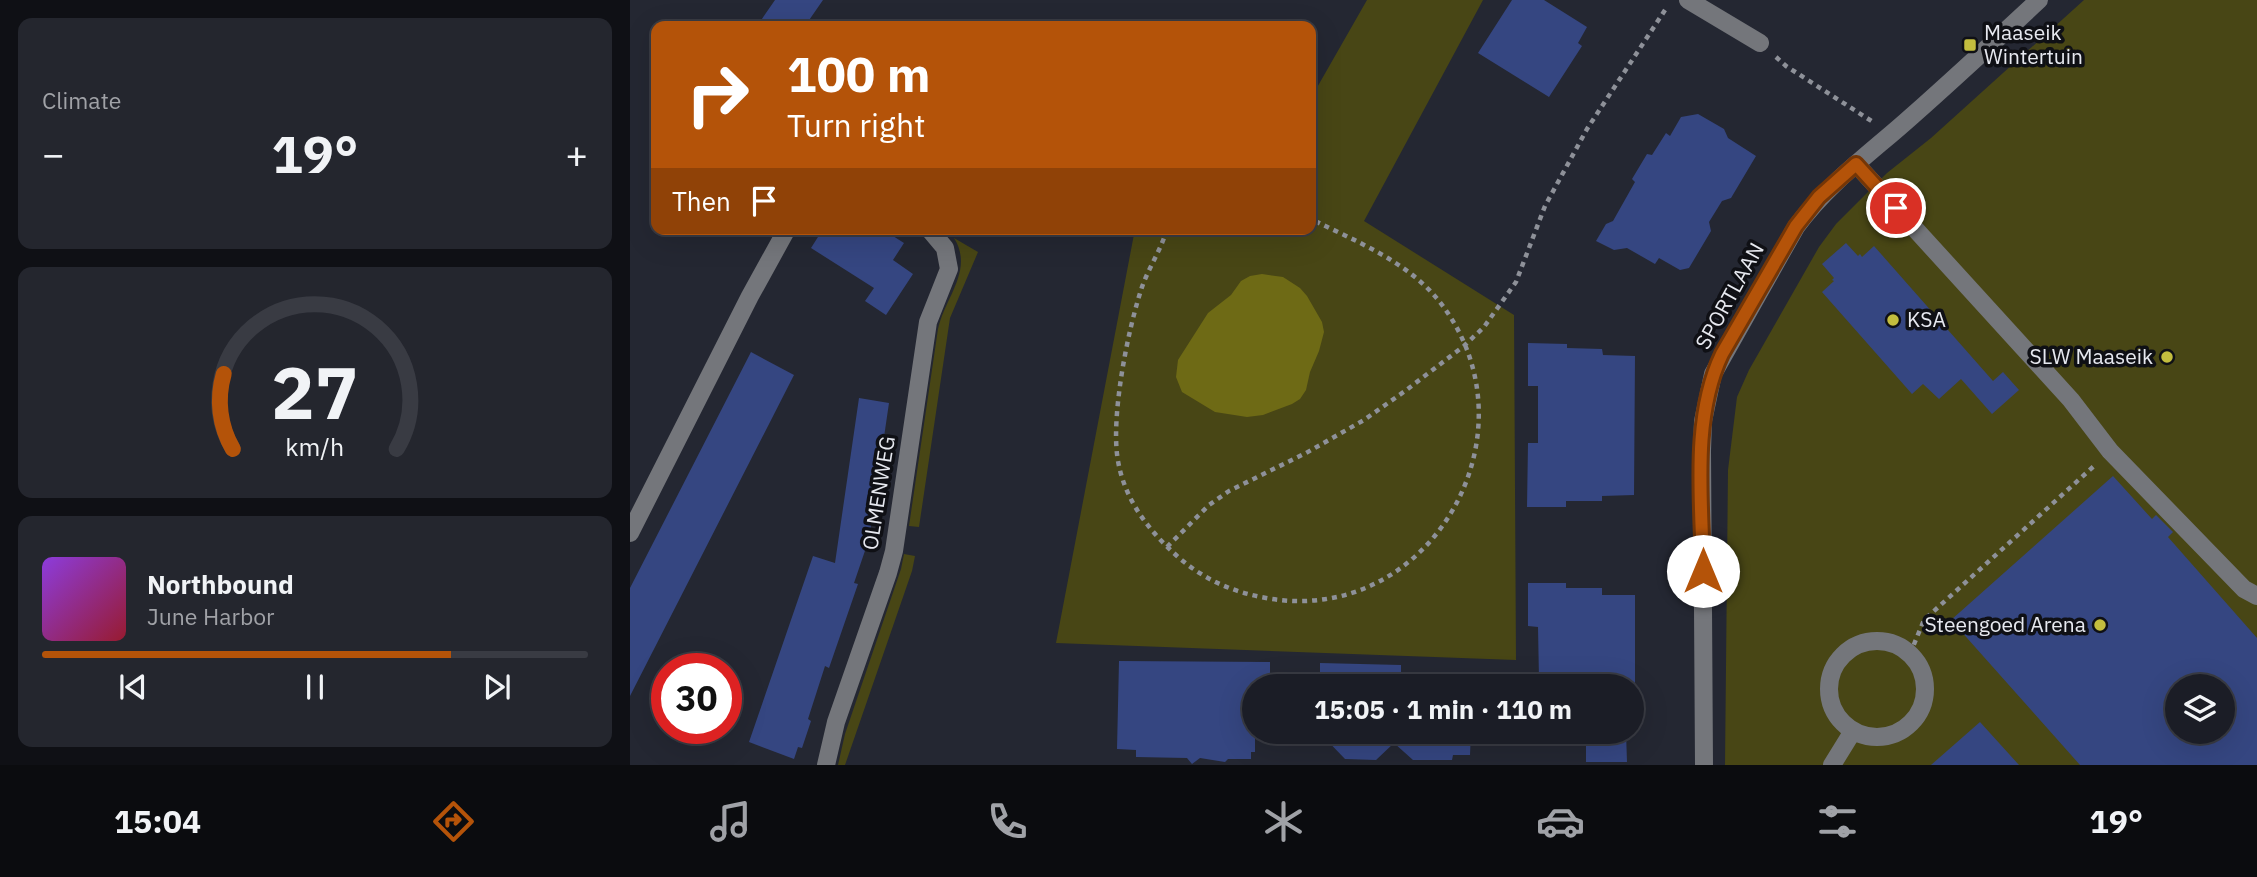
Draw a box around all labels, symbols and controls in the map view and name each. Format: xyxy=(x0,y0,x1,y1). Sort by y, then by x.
place label: Maaseik Wintertuin xyxy=(1984,18,2083,70)
marker: Maaseik Wintertuin xyxy=(1962,37,1978,53)
text: 100 m xyxy=(787,42,931,105)
icon: right xyxy=(672,49,763,140)
text: Climate xyxy=(42,85,121,115)
text: Turn right xyxy=(787,104,925,146)
text: 19° xyxy=(272,120,358,187)
text: − xyxy=(42,129,65,178)
text: + xyxy=(565,129,588,178)
pin xyxy=(1866,178,1926,238)
icon: arrive xyxy=(745,182,783,220)
text: Then xyxy=(672,184,731,218)
icon: arrive xyxy=(1877,189,1915,227)
street label: SPORTLAAN xyxy=(1688,237,1770,354)
place label: KSA xyxy=(1907,305,1946,333)
marker: KSA xyxy=(1885,312,1901,328)
place label: SLW Maaseik xyxy=(2030,342,2153,370)
text: 27 xyxy=(271,344,359,439)
marker: SLW Maaseik xyxy=(2159,349,2175,365)
text: km/h xyxy=(286,429,344,462)
street label: OLMENWEG xyxy=(855,434,901,552)
position arrow xyxy=(1666,534,1740,608)
text: Northbound xyxy=(147,567,294,601)
text: June Harbor xyxy=(147,601,275,631)
place label: Steengoed Arena xyxy=(1924,610,2086,638)
marker: Steengoed Arena xyxy=(2092,617,2108,633)
speed limit sign: 30 xyxy=(651,653,742,744)
icon: previous xyxy=(114,668,152,706)
icon: pause xyxy=(296,668,334,706)
icon: next xyxy=(478,668,516,706)
map controls xyxy=(2165,674,2235,744)
button: layers xyxy=(2165,674,2235,744)
text: 15:05 · 1 min · 110 m xyxy=(1314,692,1572,726)
icon: directions xyxy=(429,797,478,846)
icon: music xyxy=(706,797,755,846)
icon: phone xyxy=(983,797,1032,846)
icon: climate xyxy=(1259,797,1308,846)
icon: car xyxy=(1536,797,1585,846)
icon: filters xyxy=(1813,797,1862,846)
text: 15:04 xyxy=(114,800,201,842)
text: 19° xyxy=(2090,800,2143,842)

